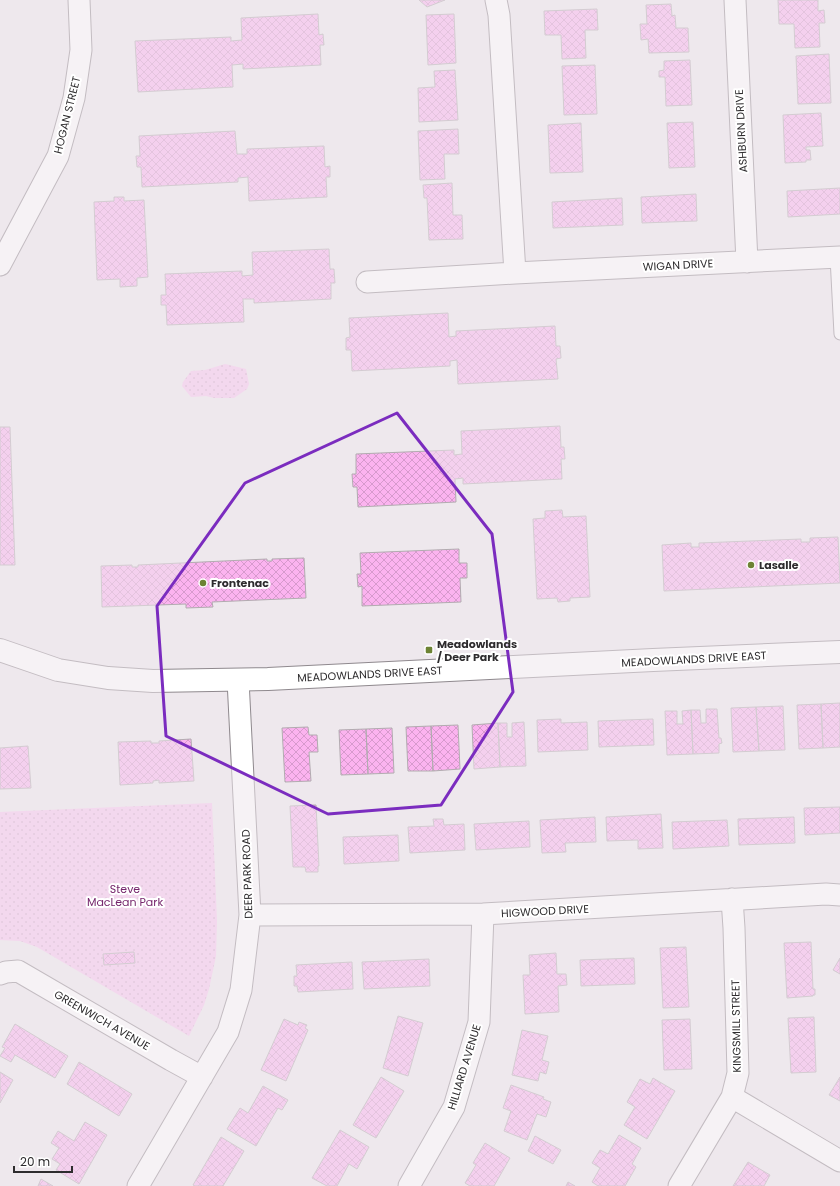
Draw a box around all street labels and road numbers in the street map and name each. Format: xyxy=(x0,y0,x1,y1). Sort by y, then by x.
street label: HOGAN STREET xyxy=(50,75,84,155)
street label: ASHBURN DRIVE xyxy=(731,89,751,173)
street label: WIGAN DRIVE xyxy=(642,255,714,275)
street label: MEADOWLANDS DRIVE EAST xyxy=(621,647,767,671)
street label: MEADOWLANDS DRIVE EAST xyxy=(297,662,443,686)
street label: DEER PARK ROAD xyxy=(237,829,257,919)
street label: HIGWOOD DRIVE xyxy=(501,901,589,921)
street label: KINGSMILL STREET xyxy=(727,979,745,1073)
street label: GREENWICH AVENUE xyxy=(51,986,153,1054)
street label: HILLIARD AVENUE xyxy=(443,1022,485,1112)

